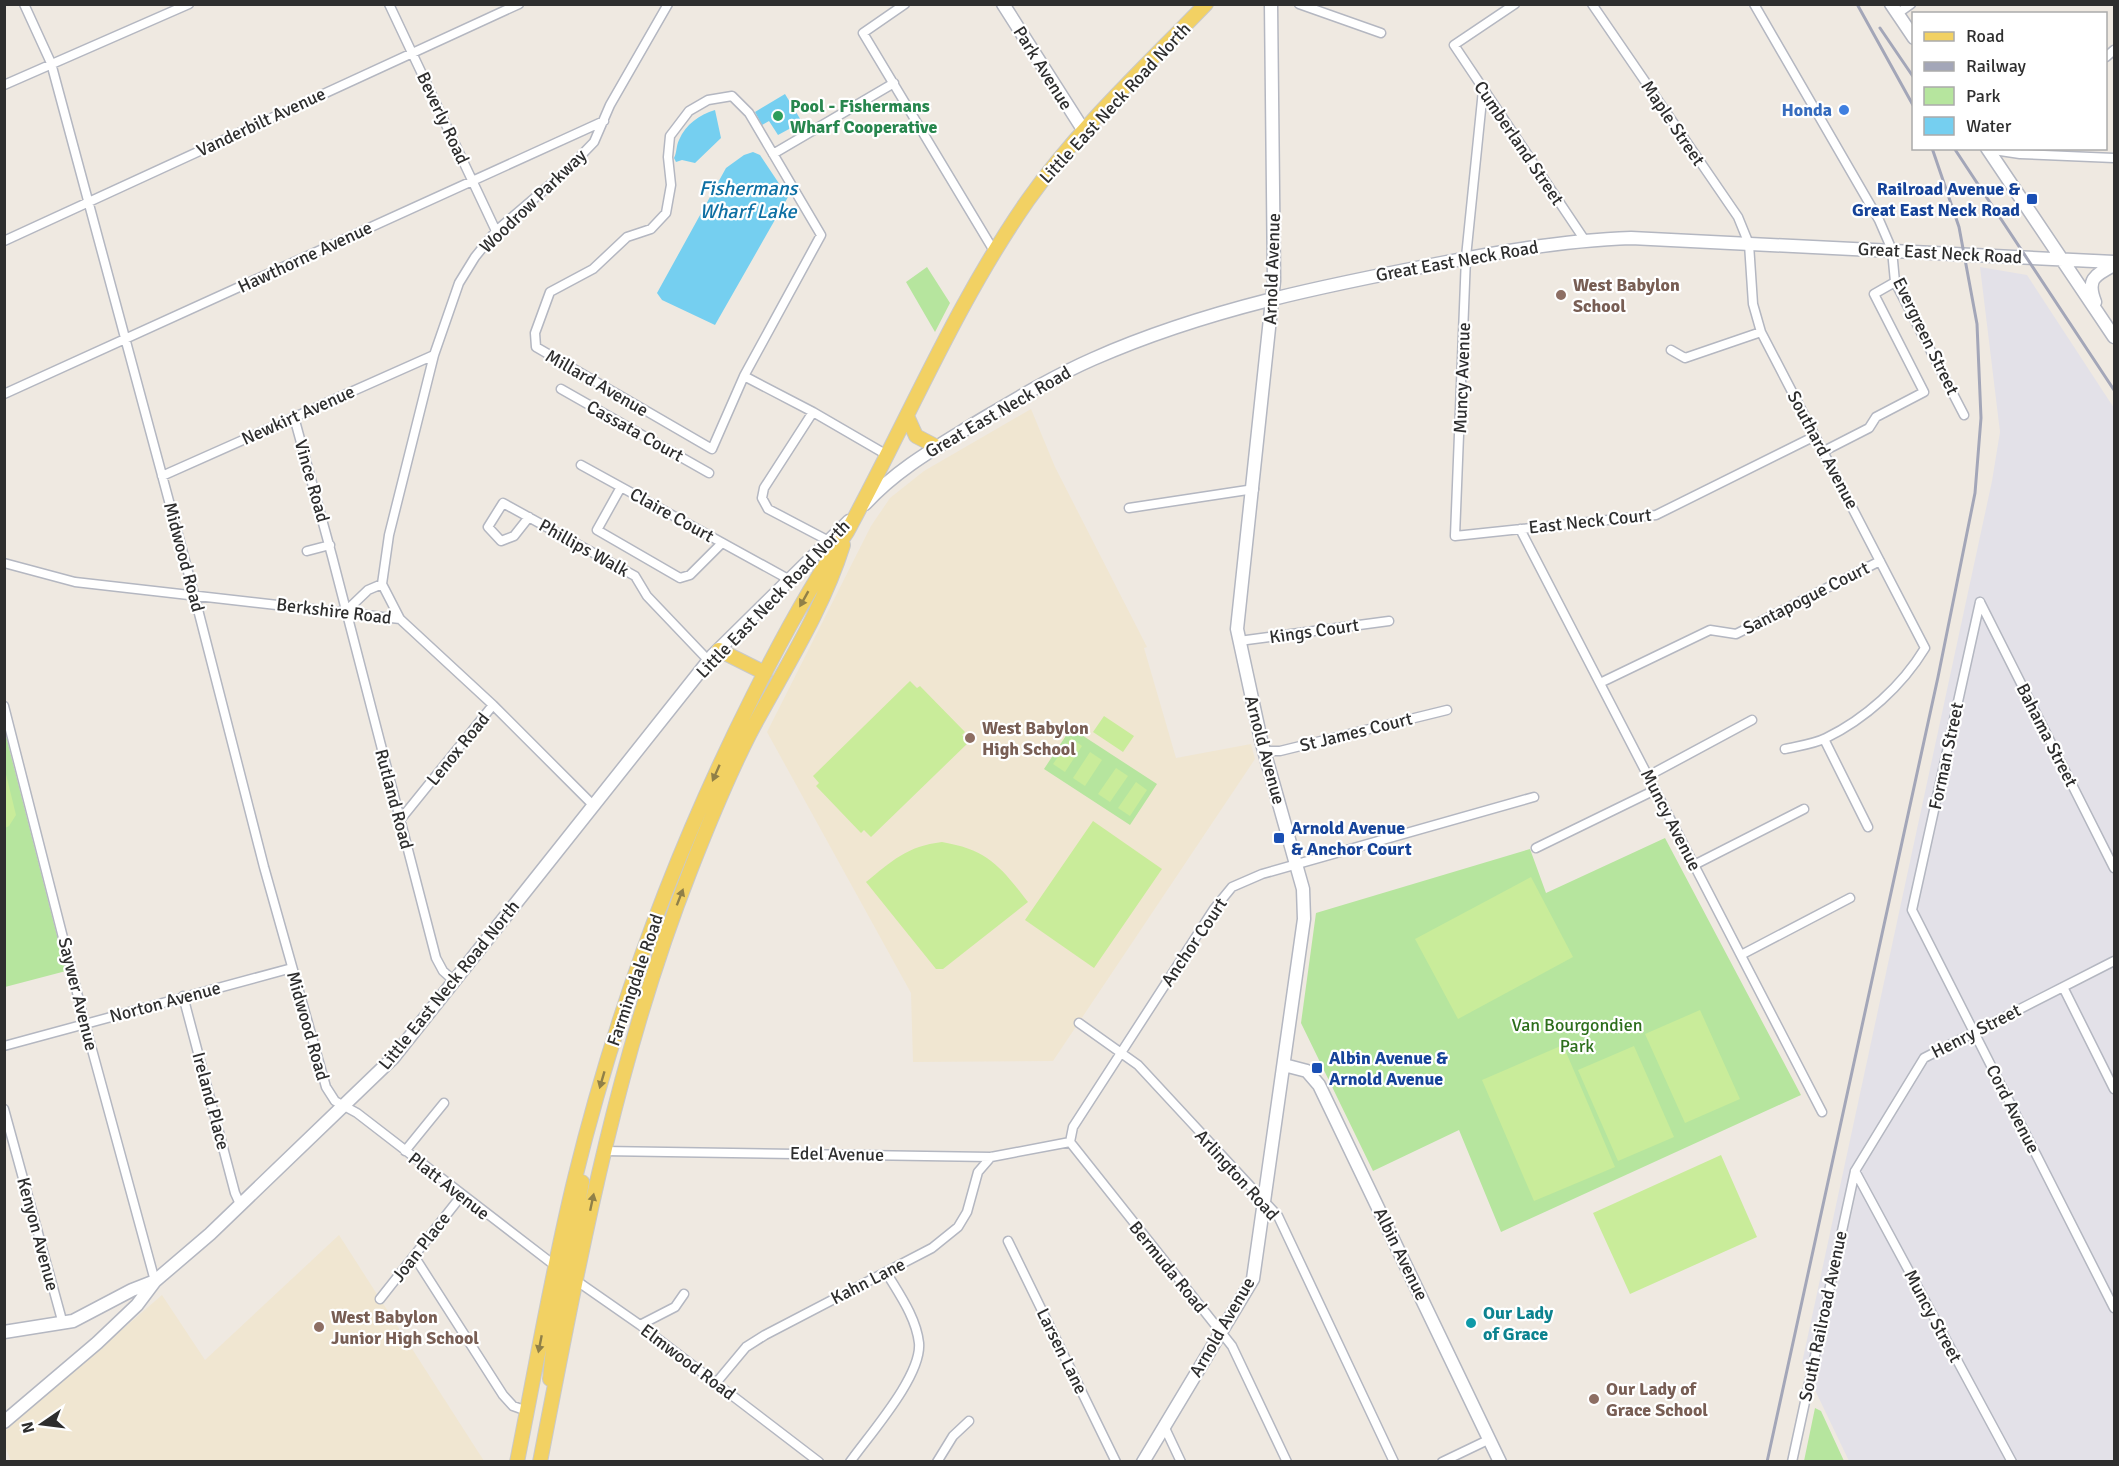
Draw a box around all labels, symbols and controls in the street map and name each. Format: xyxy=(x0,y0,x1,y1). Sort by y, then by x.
legend xyxy=(1912,12,2107,150)
street label: Little East Neck Road North xyxy=(1035,18,1195,188)
street label: Park Avenue xyxy=(1009,22,1077,114)
text: Road xyxy=(1966,25,2005,47)
text: Railway xyxy=(1966,55,2027,77)
street label: Beverly Road xyxy=(412,68,474,168)
street label: Maple Street xyxy=(1636,76,1710,170)
street label: Cumberland Street xyxy=(1469,77,1569,209)
street label: Vanderbilt Avenue xyxy=(193,83,329,161)
text: Park xyxy=(1966,85,2001,107)
place label: Pool - Fishermans Wharf Cooperative xyxy=(790,95,937,138)
place label: Honda xyxy=(1781,99,1832,121)
marker: Honda xyxy=(1837,103,1851,117)
marker: Pool - Fishermans Wharf Cooperative xyxy=(771,109,785,123)
text: Water xyxy=(1966,115,2012,137)
street label: Woodrow Parkway xyxy=(475,144,591,258)
water label: Fishermans Wharf Lake xyxy=(699,176,800,224)
place label: Railroad Avenue & Great East Neck Road xyxy=(1852,178,2020,221)
marker: Railroad Avenue & Great East Neck Road xyxy=(2025,192,2039,206)
street label: Arnold Avenue xyxy=(1259,213,1285,325)
street label: Hawthorne Avenue xyxy=(234,216,376,298)
street label: Great East Neck Road xyxy=(1374,236,1540,286)
street label: Great East Neck Road xyxy=(1857,238,2023,268)
place label: West Babylon School xyxy=(1573,274,1680,317)
street label: Evergreen Street xyxy=(1888,274,1964,398)
marker: West Babylon School xyxy=(1554,288,1568,302)
street label: Muncy Avenue xyxy=(1449,322,1475,434)
street label: Millard Avenue xyxy=(542,345,652,421)
street label: Great East Neck Road xyxy=(921,361,1075,463)
street label: Newkirt Avenue xyxy=(238,380,358,450)
street label: Southard Avenue xyxy=(1783,387,1863,513)
street label: Cassata Court xyxy=(583,395,687,467)
street label: Vince Road xyxy=(290,437,334,525)
street label: Claire Court xyxy=(626,483,718,547)
street label: Midwood Road xyxy=(159,500,209,614)
street label: East Neck Court xyxy=(1528,504,1652,538)
street label: Phillips Walk xyxy=(535,514,633,582)
street label: Little East Neck Road North xyxy=(692,515,854,683)
street label: Santapogue Court xyxy=(1739,557,1873,639)
one-way arrow xyxy=(799,591,809,608)
street label: Berkshire Road xyxy=(275,593,393,629)
street label: Kings Court xyxy=(1268,614,1360,648)
street label: Bahama Street xyxy=(2011,680,2083,790)
street label: Arnold Avenue xyxy=(1240,693,1290,807)
street label: Forman Street xyxy=(1924,700,1968,812)
street label: St James Court xyxy=(1297,707,1415,757)
street label: Lenox Road xyxy=(422,708,494,790)
place label: West Babylon High School xyxy=(982,717,1089,760)
marker: West Babylon High School xyxy=(963,731,977,745)
street label: Rutland Road xyxy=(370,746,418,852)
one-way arrow xyxy=(711,764,721,782)
street label: Muncy Avenue xyxy=(1636,765,1706,875)
place label: Arnold Avenue & Anchor Court xyxy=(1291,817,1412,860)
marker: Arnold Avenue & Anchor Court xyxy=(1272,831,1286,845)
one-way arrow xyxy=(676,888,685,906)
street label: Anchor Court xyxy=(1156,893,1232,991)
street label: Little East Neck Road North xyxy=(374,896,524,1074)
street label: Farmingdale Road xyxy=(602,911,668,1049)
street label: Saywer Avenue xyxy=(53,935,103,1053)
street label: Midwood Road xyxy=(282,969,334,1083)
street label: Norton Avenue xyxy=(107,977,223,1027)
street label: Henry Street xyxy=(1928,999,2024,1063)
park label: Van Bourgondien Park xyxy=(1512,1014,1642,1057)
place label: Albin Avenue & Arnold Avenue xyxy=(1329,1047,1448,1090)
street label: Ireland Place xyxy=(187,1050,235,1152)
marker: Albin Avenue & Arnold Avenue xyxy=(1310,1061,1324,1075)
street label: Cord Avenue xyxy=(1981,1061,2045,1157)
one-way arrow xyxy=(597,1071,606,1089)
street label: Arlington Road xyxy=(1190,1125,1284,1225)
street label: Edel Avenue xyxy=(790,1142,884,1166)
street label: Platt Avenue xyxy=(404,1147,494,1225)
street label: Kenyon Avenue xyxy=(12,1175,64,1293)
one-way arrow xyxy=(588,1193,597,1212)
street label: Albin Avenue xyxy=(1369,1204,1433,1304)
street label: Joan Place xyxy=(387,1208,455,1286)
street label: Bermuda Road xyxy=(1124,1217,1212,1317)
street label: South Railroad Avenue xyxy=(1794,1229,1852,1403)
street label: Kahn Lane xyxy=(827,1253,909,1309)
street label: Muncy Street xyxy=(1899,1266,1967,1366)
street label: Arnold Avenue xyxy=(1185,1273,1259,1381)
place label: Our Lady of Grace xyxy=(1483,1302,1553,1345)
street label: Larsen Lane xyxy=(1032,1304,1092,1398)
place label: West Babylon Junior High School xyxy=(331,1306,479,1349)
marker: Our Lady of Grace xyxy=(1464,1316,1478,1330)
street label: Elmwood Road xyxy=(636,1319,740,1405)
marker: West Babylon Junior High School xyxy=(312,1320,326,1334)
one-way arrow xyxy=(535,1335,544,1354)
place label: Our Lady of Grace School xyxy=(1606,1378,1708,1421)
marker: Our Lady of Grace School xyxy=(1587,1392,1601,1406)
north arrow xyxy=(12,1394,72,1454)
text: N xyxy=(17,1420,39,1435)

